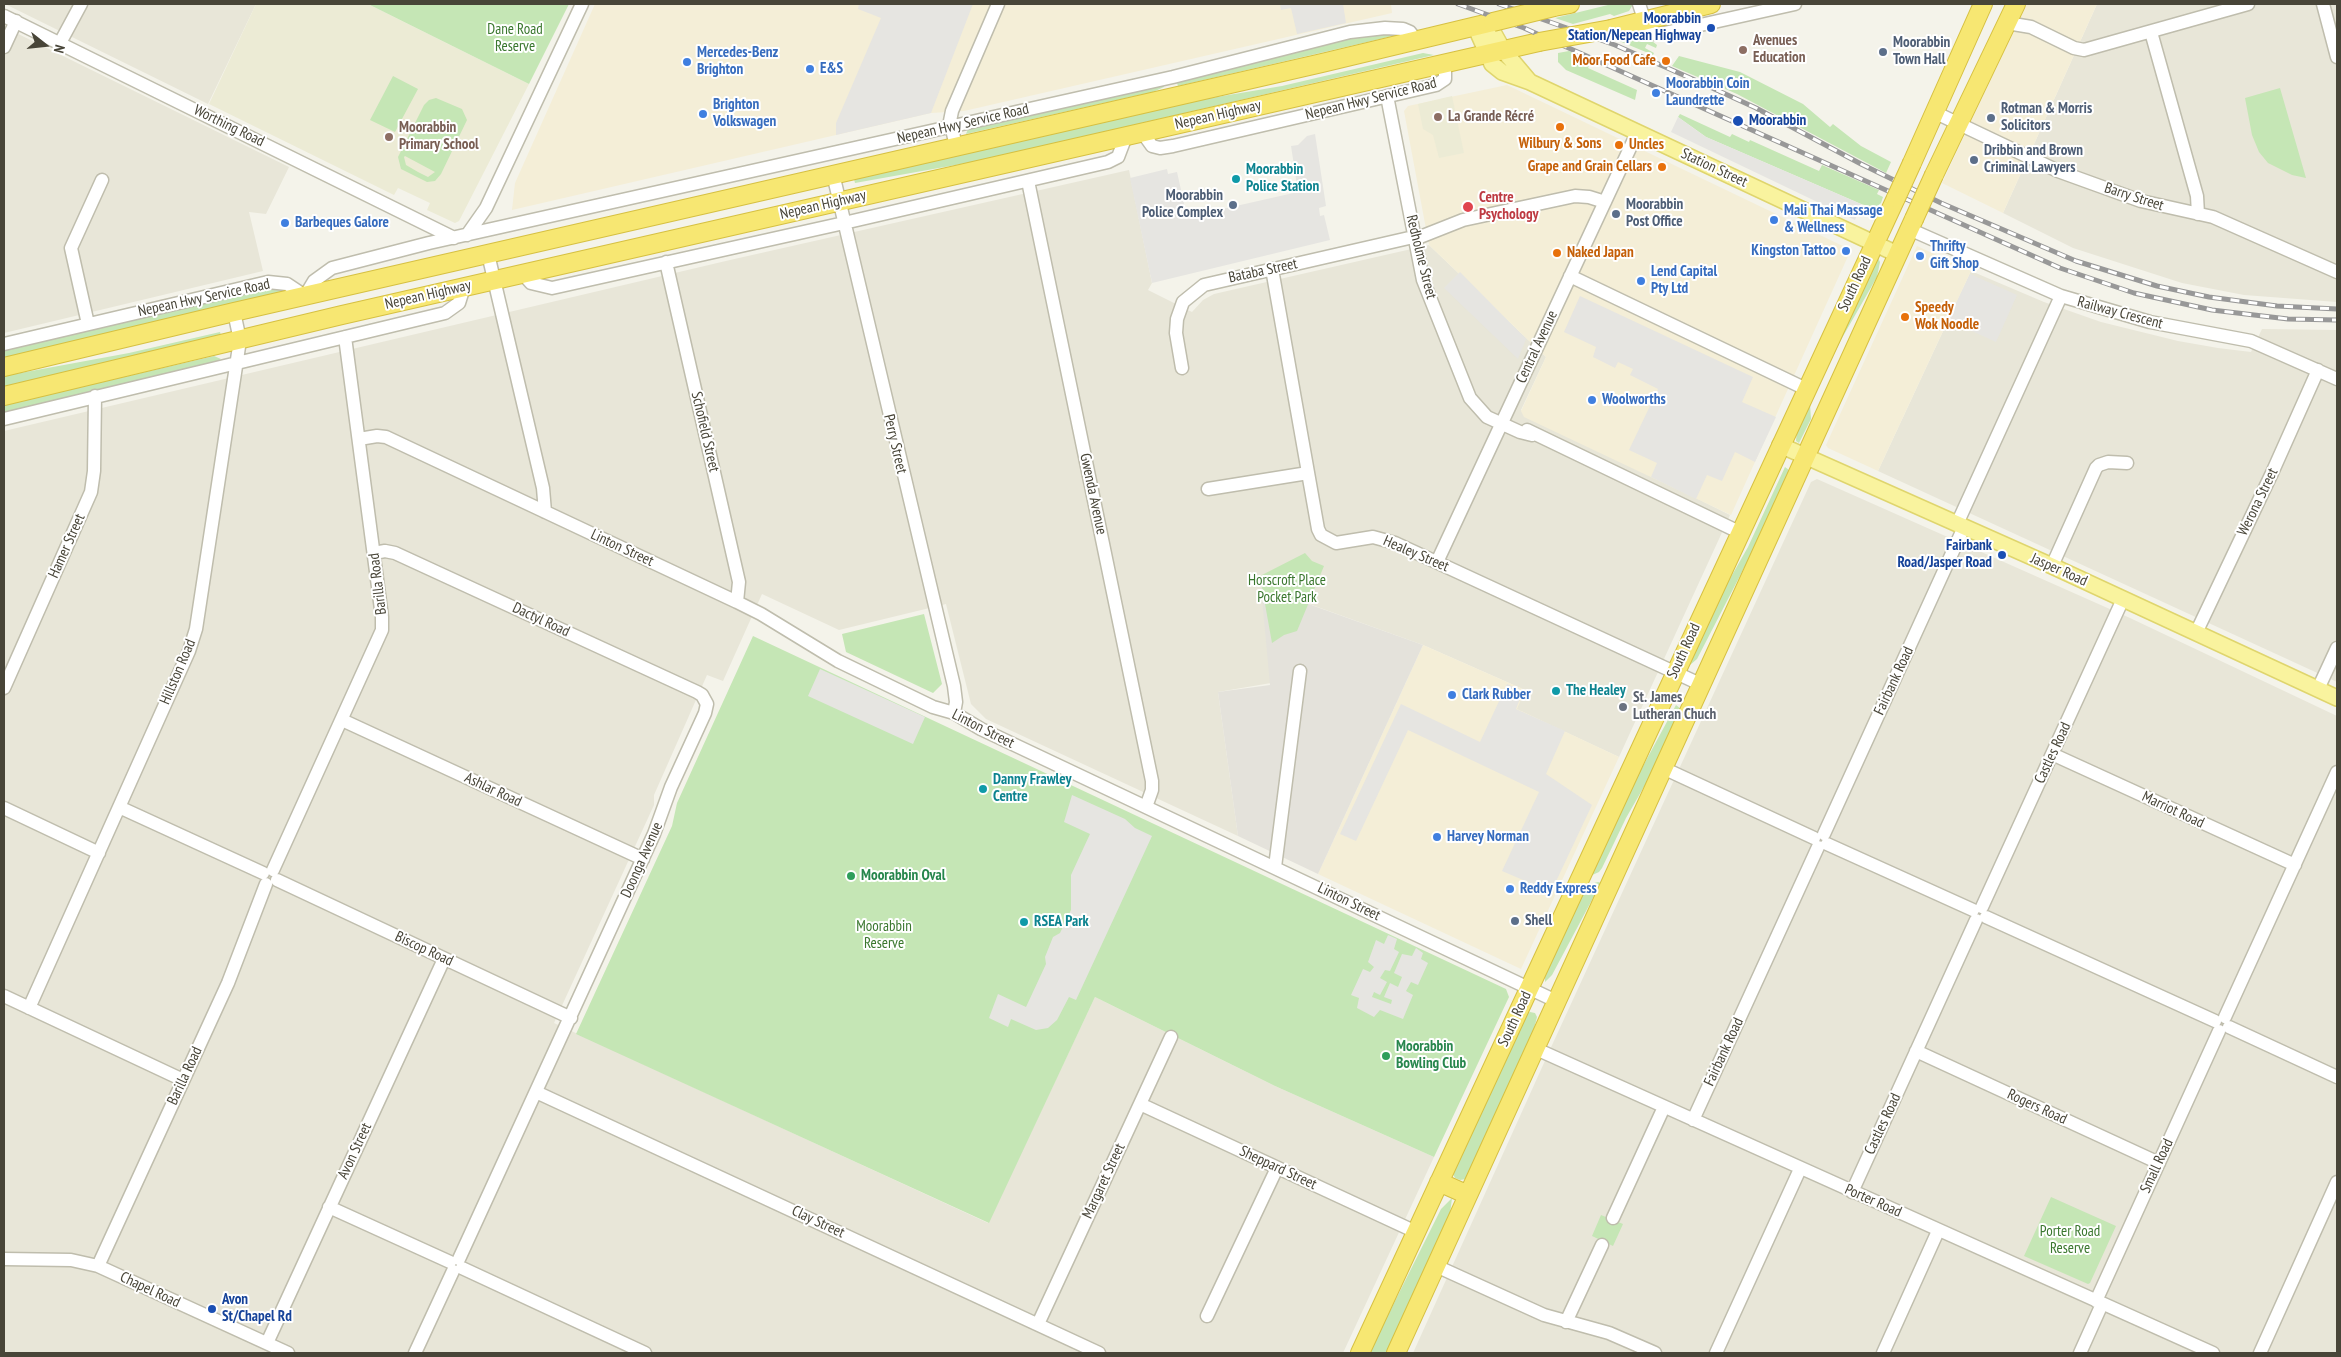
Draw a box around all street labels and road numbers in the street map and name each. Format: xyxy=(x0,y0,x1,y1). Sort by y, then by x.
street label: Nepean Hwy Service Road xyxy=(1304,74,1438,124)
street label: Nepean Highway xyxy=(1173,96,1263,134)
street label: Nepean Hwy Service Road xyxy=(895,100,1031,148)
street label: Worthing Road xyxy=(191,101,267,151)
street label: Station Street xyxy=(1678,145,1750,191)
street label: Barry Street xyxy=(2102,179,2166,215)
street label: Nepean Highway xyxy=(778,186,868,224)
street label: Redholme Street xyxy=(1402,213,1440,301)
street label: South Road xyxy=(1834,254,1876,314)
street label: Bataba Street xyxy=(1227,255,1299,287)
street label: Nepean Hwy Service Road xyxy=(136,275,272,321)
street label: Nepean Highway xyxy=(383,276,473,314)
street label: Railway Crescent xyxy=(2075,293,2165,333)
street label: Central Avenue xyxy=(1512,308,1562,386)
street label: Schofield Street xyxy=(687,390,723,474)
street label: Perry Street xyxy=(879,412,911,476)
street label: Gwenda Avenue xyxy=(1076,452,1110,536)
street label: Werona Street xyxy=(2234,465,2282,539)
street label: Hamer Street xyxy=(45,511,89,581)
street label: Linton Street xyxy=(588,526,656,570)
street label: Healey Street xyxy=(1380,532,1452,576)
street label: Jasper Road xyxy=(2028,550,2090,590)
street label: Barilla Road xyxy=(365,552,391,616)
street label: Dactyl Road xyxy=(509,599,573,641)
street label: South Road xyxy=(1663,621,1705,681)
street label: Hillston Road xyxy=(156,637,200,707)
street label: Fairbank Road xyxy=(1870,644,1918,718)
street label: Linton Street xyxy=(949,706,1017,752)
street label: Castles Road xyxy=(2031,720,2075,786)
street label: Ashlar Road xyxy=(461,769,525,811)
street label: Marriot Road xyxy=(2139,788,2207,832)
street label: Doonga Avenue xyxy=(617,819,667,901)
street label: Linton Street xyxy=(1315,879,1383,925)
street label: Biscop Road xyxy=(392,928,456,970)
street label: South Road xyxy=(1494,989,1536,1049)
street label: Fairbank Road xyxy=(1700,1015,1748,1089)
street label: Barilla Road xyxy=(164,1044,206,1108)
street label: Rogers Road xyxy=(2004,1085,2070,1129)
street label: Castles Road xyxy=(1861,1091,1905,1157)
street label: Avon Street xyxy=(334,1120,376,1182)
street label: Small Road xyxy=(2137,1136,2177,1196)
street label: Margaret Street xyxy=(1079,1141,1129,1221)
street label: Sheppard Street xyxy=(1237,1142,1319,1194)
street label: Porter Road xyxy=(1842,1181,1904,1221)
street label: Clay Street xyxy=(789,1202,847,1242)
street label: Chapel Road xyxy=(117,1268,183,1312)

